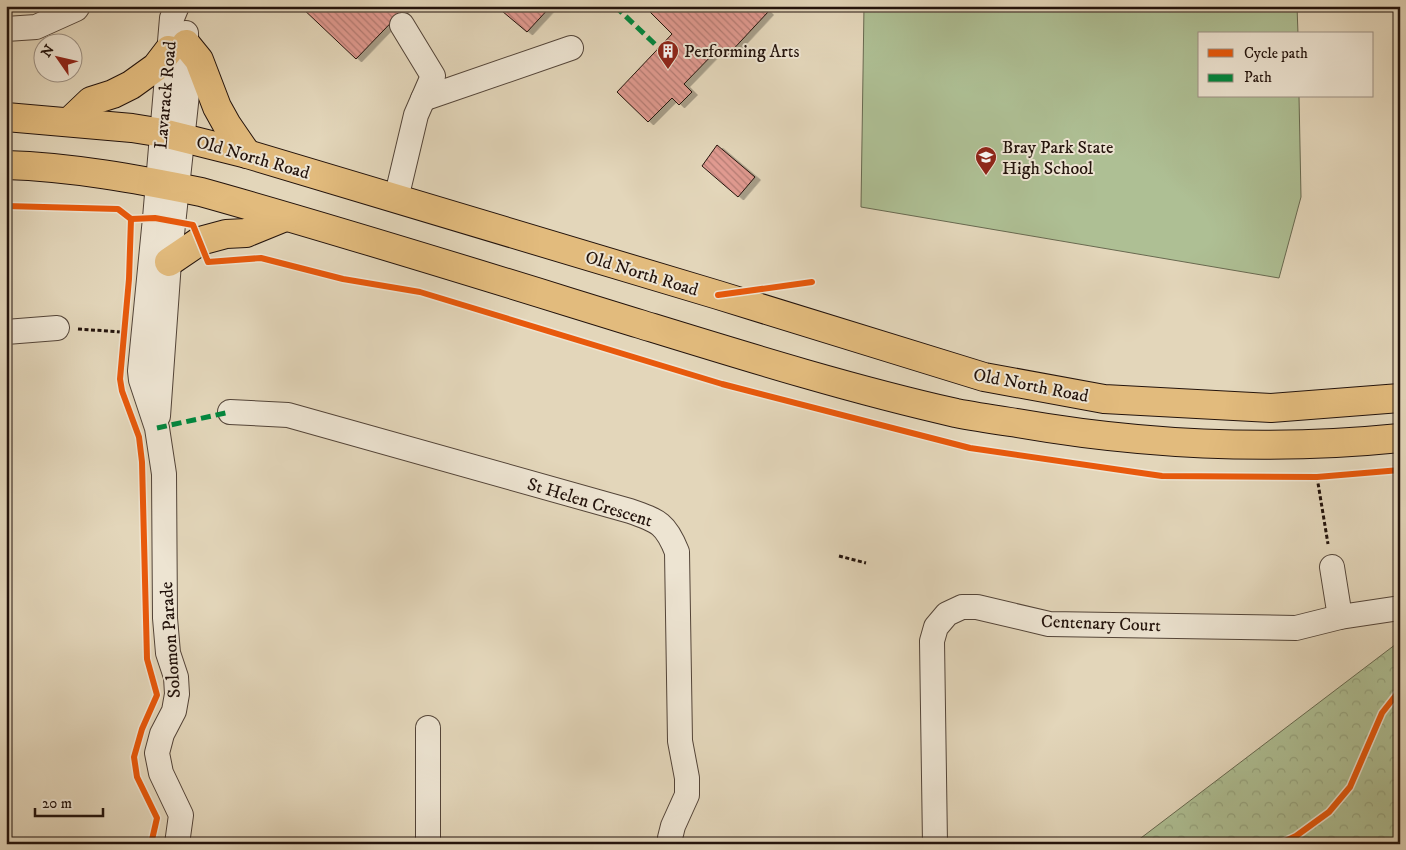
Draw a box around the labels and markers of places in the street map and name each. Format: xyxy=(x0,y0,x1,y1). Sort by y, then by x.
building icon: Performing Arts xyxy=(656,39,680,70)
place label: Performing Arts xyxy=(684,41,800,63)
place label: Bray Park State High School xyxy=(1002,137,1114,180)
school or university icon: Bray Park State High School xyxy=(974,145,998,176)

